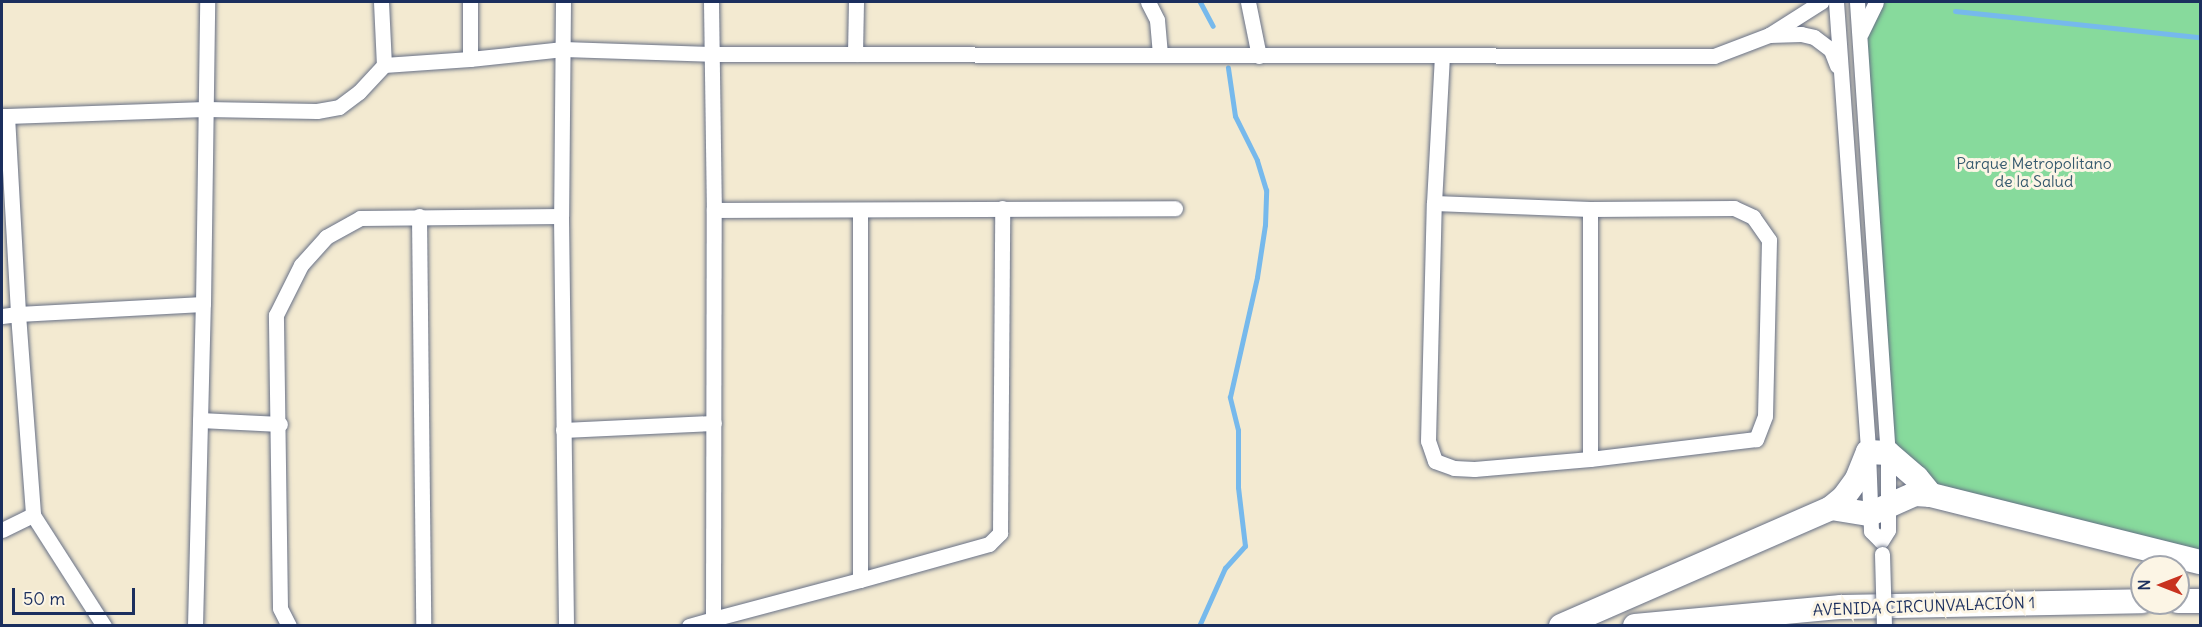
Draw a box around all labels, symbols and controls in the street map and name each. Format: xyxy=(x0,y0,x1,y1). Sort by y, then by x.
park label: Parque Metropolitano de la Salud xyxy=(1956,153,2112,191)
north arrow xyxy=(2130,555,2190,615)
scale bar xyxy=(15,576,138,614)
text: N xyxy=(2134,579,2154,591)
text: 50 m xyxy=(23,587,65,610)
street label: AVENIDA CIRCUNVALACIÓN 1 xyxy=(1813,593,2035,619)

